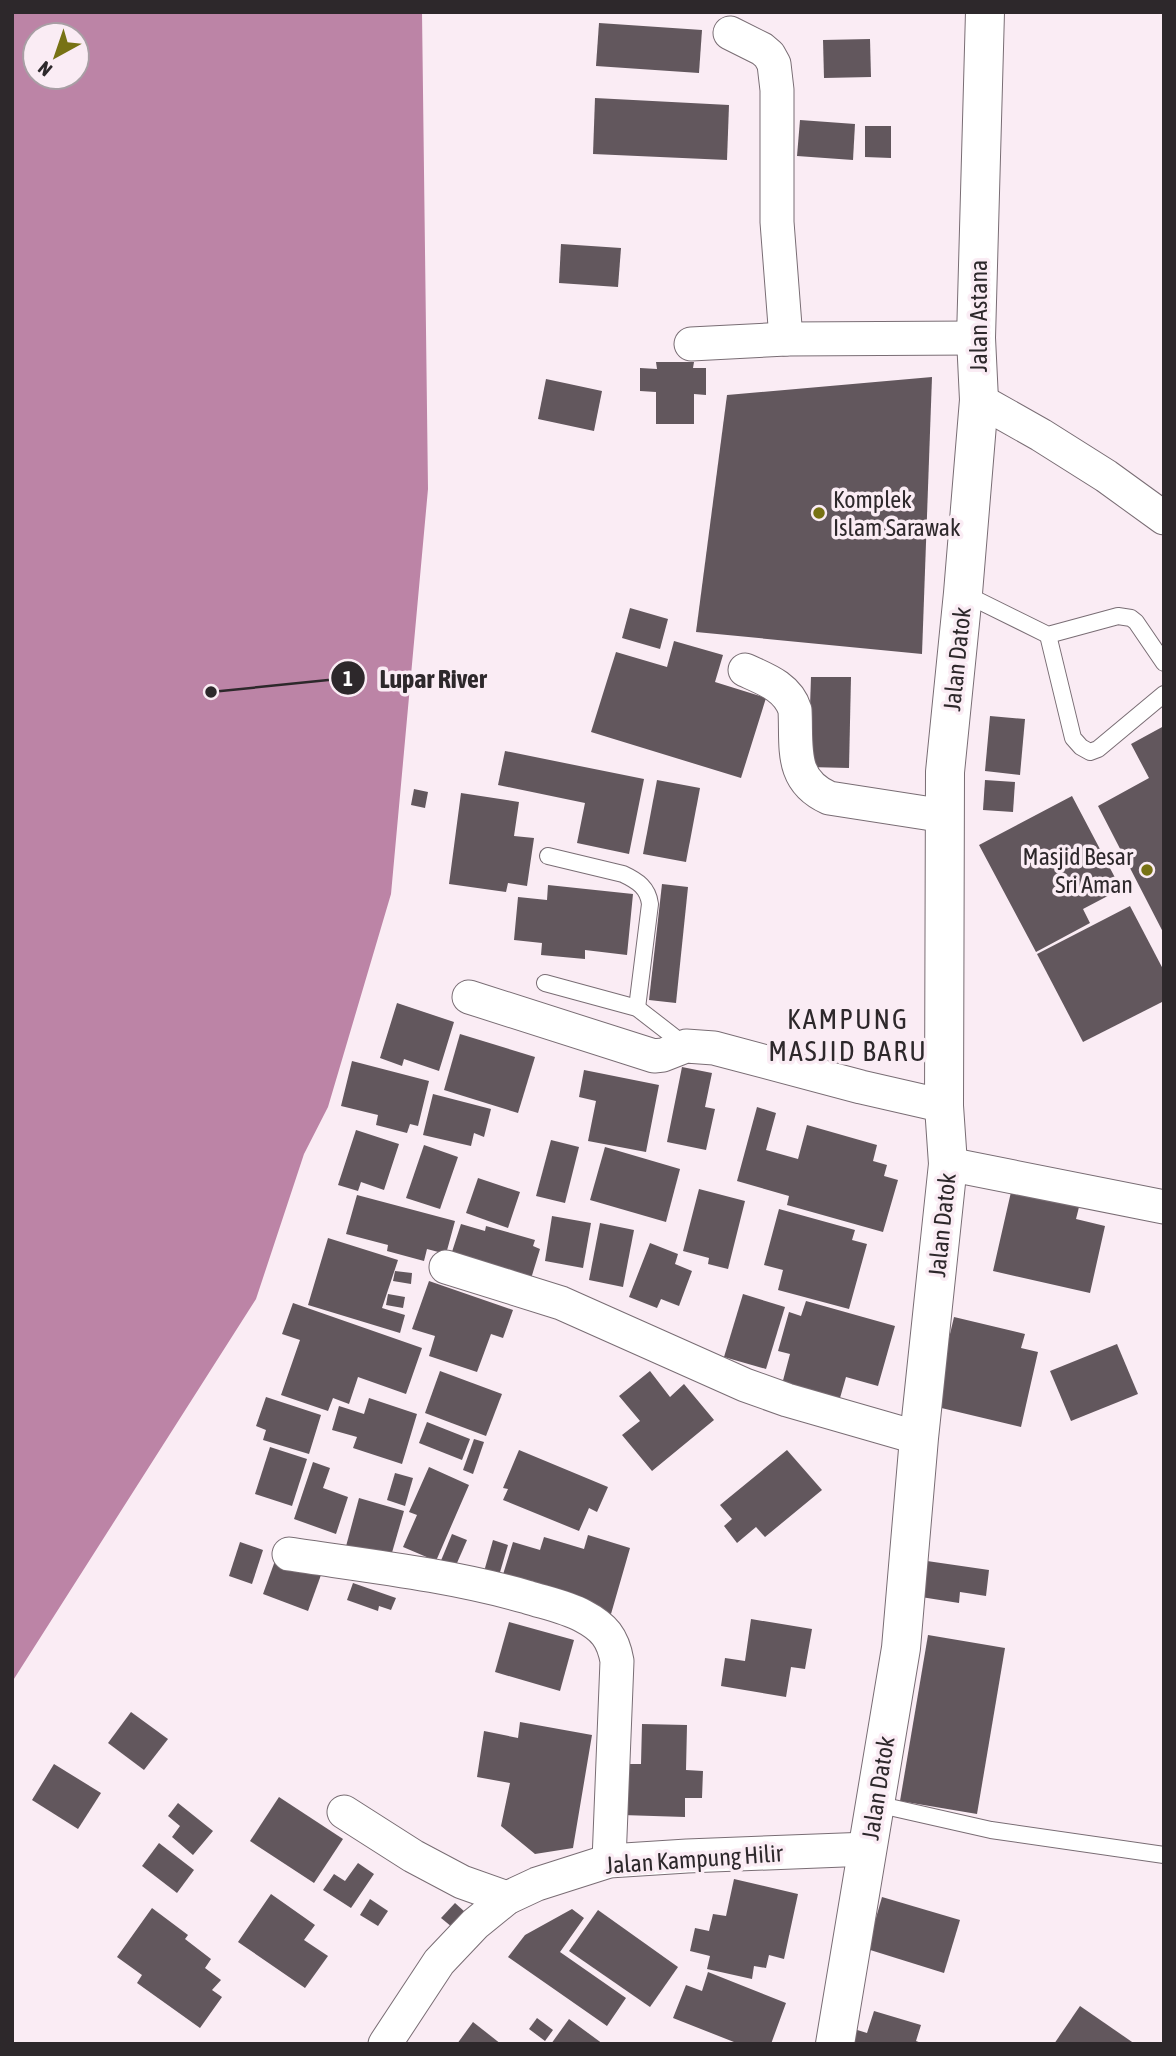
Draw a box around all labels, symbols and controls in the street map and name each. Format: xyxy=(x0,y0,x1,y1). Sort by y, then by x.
north arrow xyxy=(21,21,91,91)
text: N xyxy=(34,57,56,81)
street label: Jalan Astana xyxy=(965,260,992,372)
place label: Komplek Islam Sarawak xyxy=(833,486,961,541)
marker: Komplek Islam Sarawak xyxy=(811,505,827,521)
street label: Jalan Datok xyxy=(938,605,976,712)
callout: Lupar River xyxy=(330,655,500,702)
text: Lupar River xyxy=(379,664,488,694)
text: 1 xyxy=(343,666,353,690)
place label: Masjid Besar Sri Aman xyxy=(1023,843,1134,898)
marker: Masjid Besar Sri Aman xyxy=(1139,862,1155,878)
district label: KAMPUNG MASJID BARU xyxy=(768,1003,928,1067)
street label: Jalan Datok xyxy=(923,1171,961,1278)
street label: Jalan Datok xyxy=(856,1734,900,1842)
street label: Jalan Kampung Hilir xyxy=(604,1839,784,1879)

